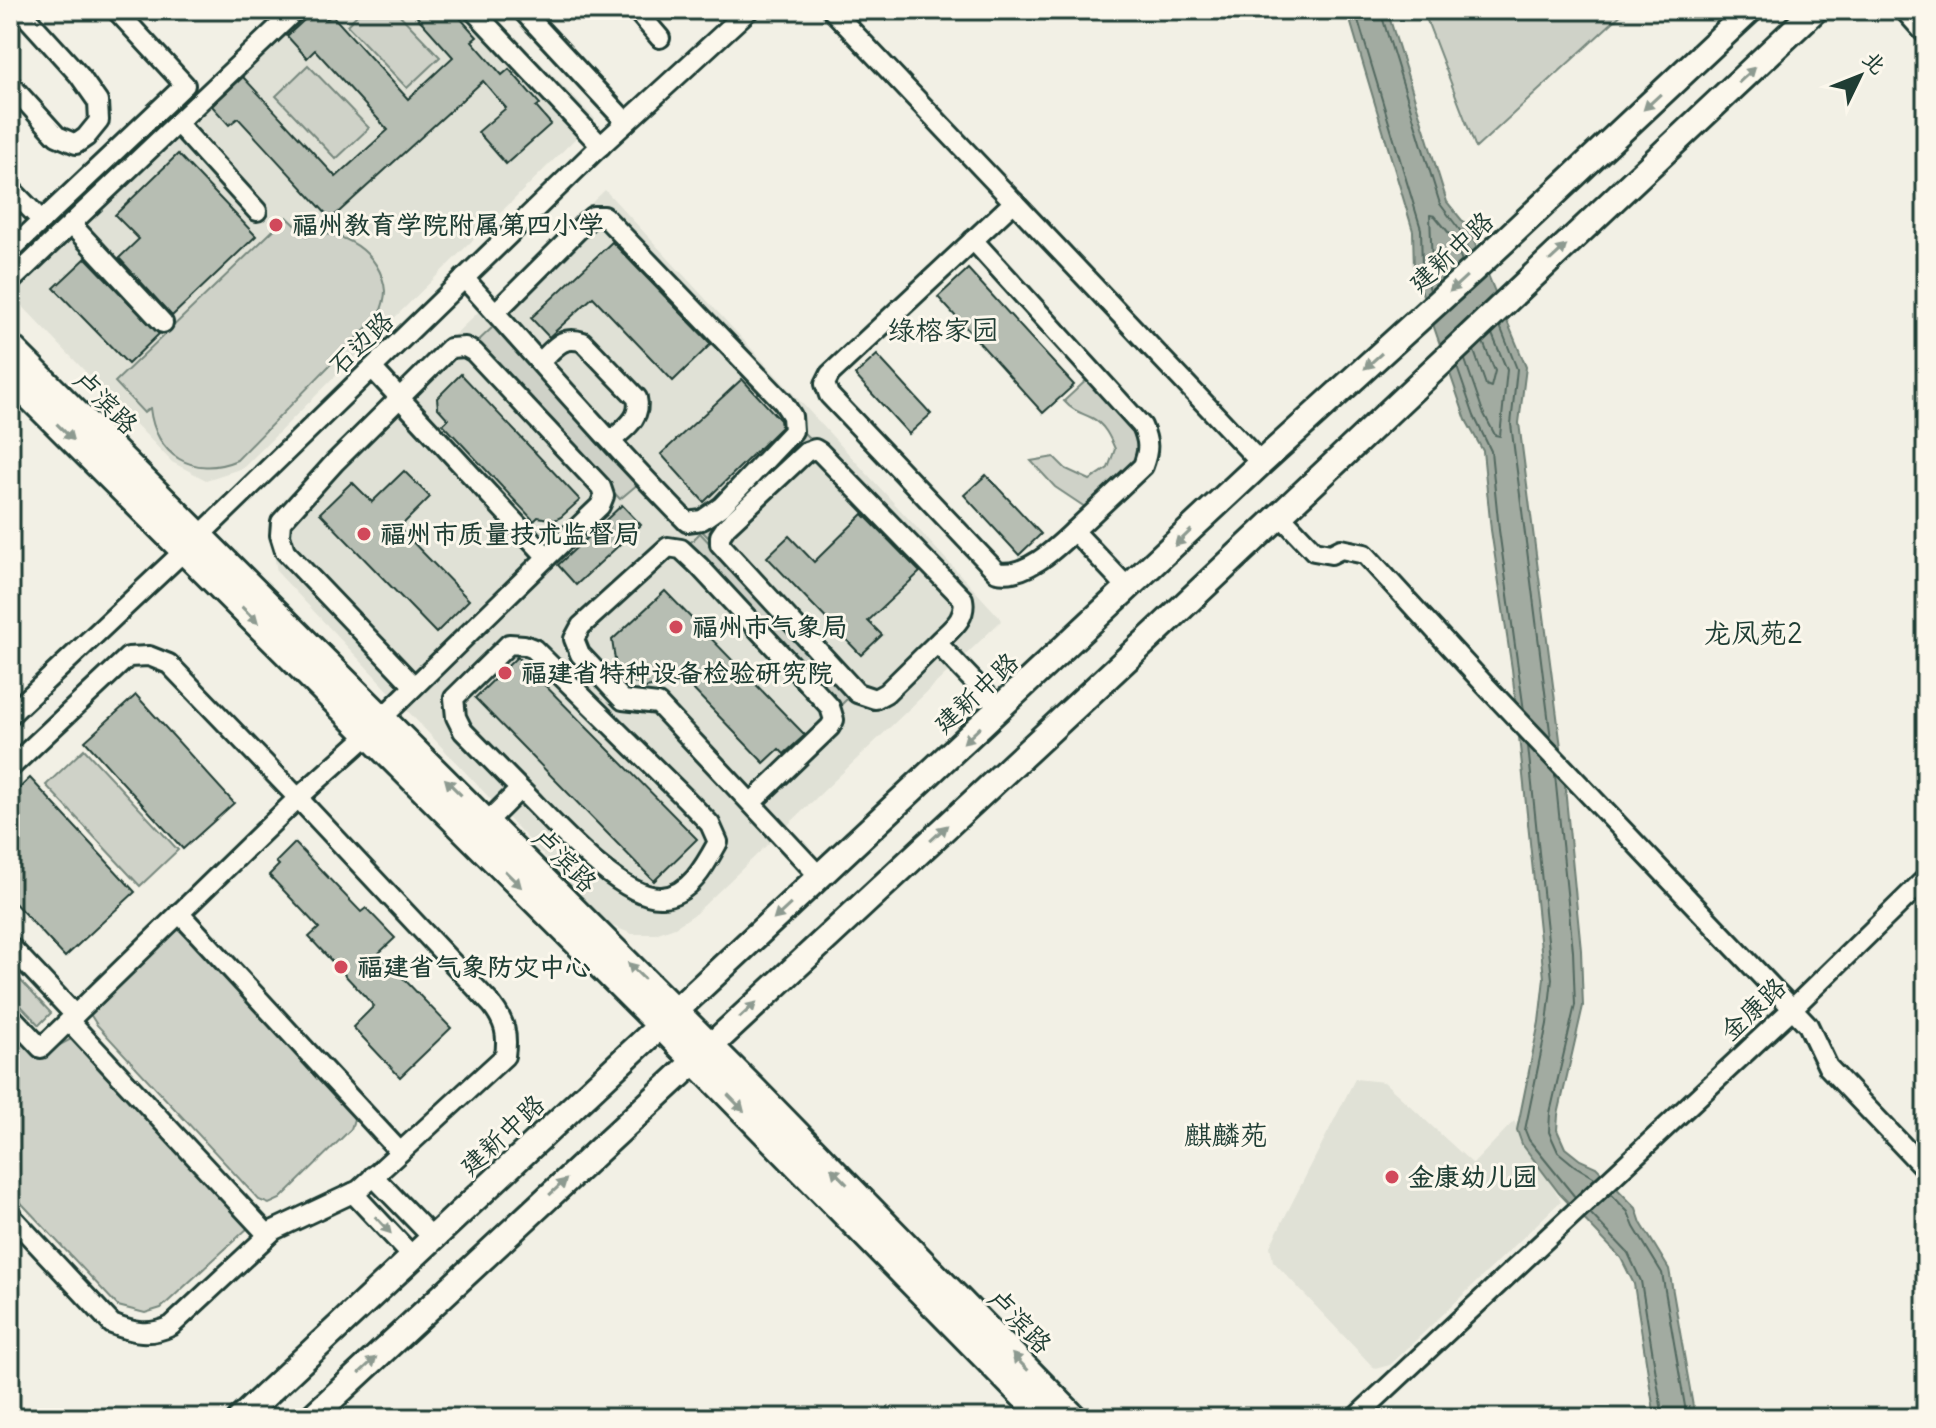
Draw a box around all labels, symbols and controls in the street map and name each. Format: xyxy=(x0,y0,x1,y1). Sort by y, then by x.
north arrow xyxy=(1820,36,1900,116)
text: 北 xyxy=(1857,45,1892,80)
one-way arrow xyxy=(1737,66,1756,84)
one-way arrow xyxy=(1643,92,1662,110)
street label: 建新中路 xyxy=(1401,204,1500,299)
place label: 福州教育学院附属第四小学 xyxy=(292,208,604,241)
marker: 福州教育学院附属第四小学 xyxy=(267,216,285,234)
one-way arrow xyxy=(1548,245,1567,263)
one-way arrow xyxy=(1448,275,1467,293)
street label: 石边路 xyxy=(321,304,400,382)
district label: 绿榕家园 xyxy=(887,312,999,348)
one-way arrow xyxy=(1364,352,1383,370)
street label: 卢滨路 xyxy=(67,362,146,441)
one-way arrow xyxy=(56,423,75,442)
place label: 福州市质量技术监督局 xyxy=(380,517,640,550)
marker: 福州市质量技术监督局 xyxy=(355,525,373,543)
one-way arrow xyxy=(1173,529,1192,547)
one-way arrow xyxy=(240,606,259,624)
place label: 福州市气象局 xyxy=(692,610,848,643)
district label: 龙凤苑2 xyxy=(1703,615,1803,651)
marker: 福州市气象局 xyxy=(667,618,685,636)
street label: 建新中路 xyxy=(926,645,1025,740)
place label: 福建省特种设备检验研究院 xyxy=(521,656,833,689)
marker: 福建省特种设备检验研究院 xyxy=(496,664,514,682)
one-way arrow xyxy=(963,725,982,743)
one-way arrow xyxy=(444,778,463,797)
street label: 卢滨路 xyxy=(526,820,605,899)
one-way arrow xyxy=(929,825,948,843)
one-way arrow xyxy=(503,869,522,887)
one-way arrow xyxy=(773,903,792,921)
place label: 福建省气象防灾中心 xyxy=(357,950,591,983)
marker: 福建省气象防灾中心 xyxy=(332,958,350,976)
one-way arrow xyxy=(628,962,646,981)
street label: 金康路 xyxy=(1713,970,1792,1047)
one-way arrow xyxy=(738,1001,757,1020)
street label: 建新中路 xyxy=(452,1087,551,1182)
one-way arrow xyxy=(726,1093,745,1112)
district label: 麒麟苑 xyxy=(1184,1117,1268,1153)
place label: 金康幼儿园 xyxy=(1408,1160,1538,1193)
one-way arrow xyxy=(830,1167,849,1186)
marker: 金康幼儿园 xyxy=(1383,1168,1401,1186)
one-way arrow xyxy=(548,1179,567,1197)
one-way arrow xyxy=(374,1215,392,1234)
street label: 卢滨路 xyxy=(981,1281,1059,1360)
one-way arrow xyxy=(1012,1353,1030,1372)
one-way arrow xyxy=(358,1356,377,1374)

